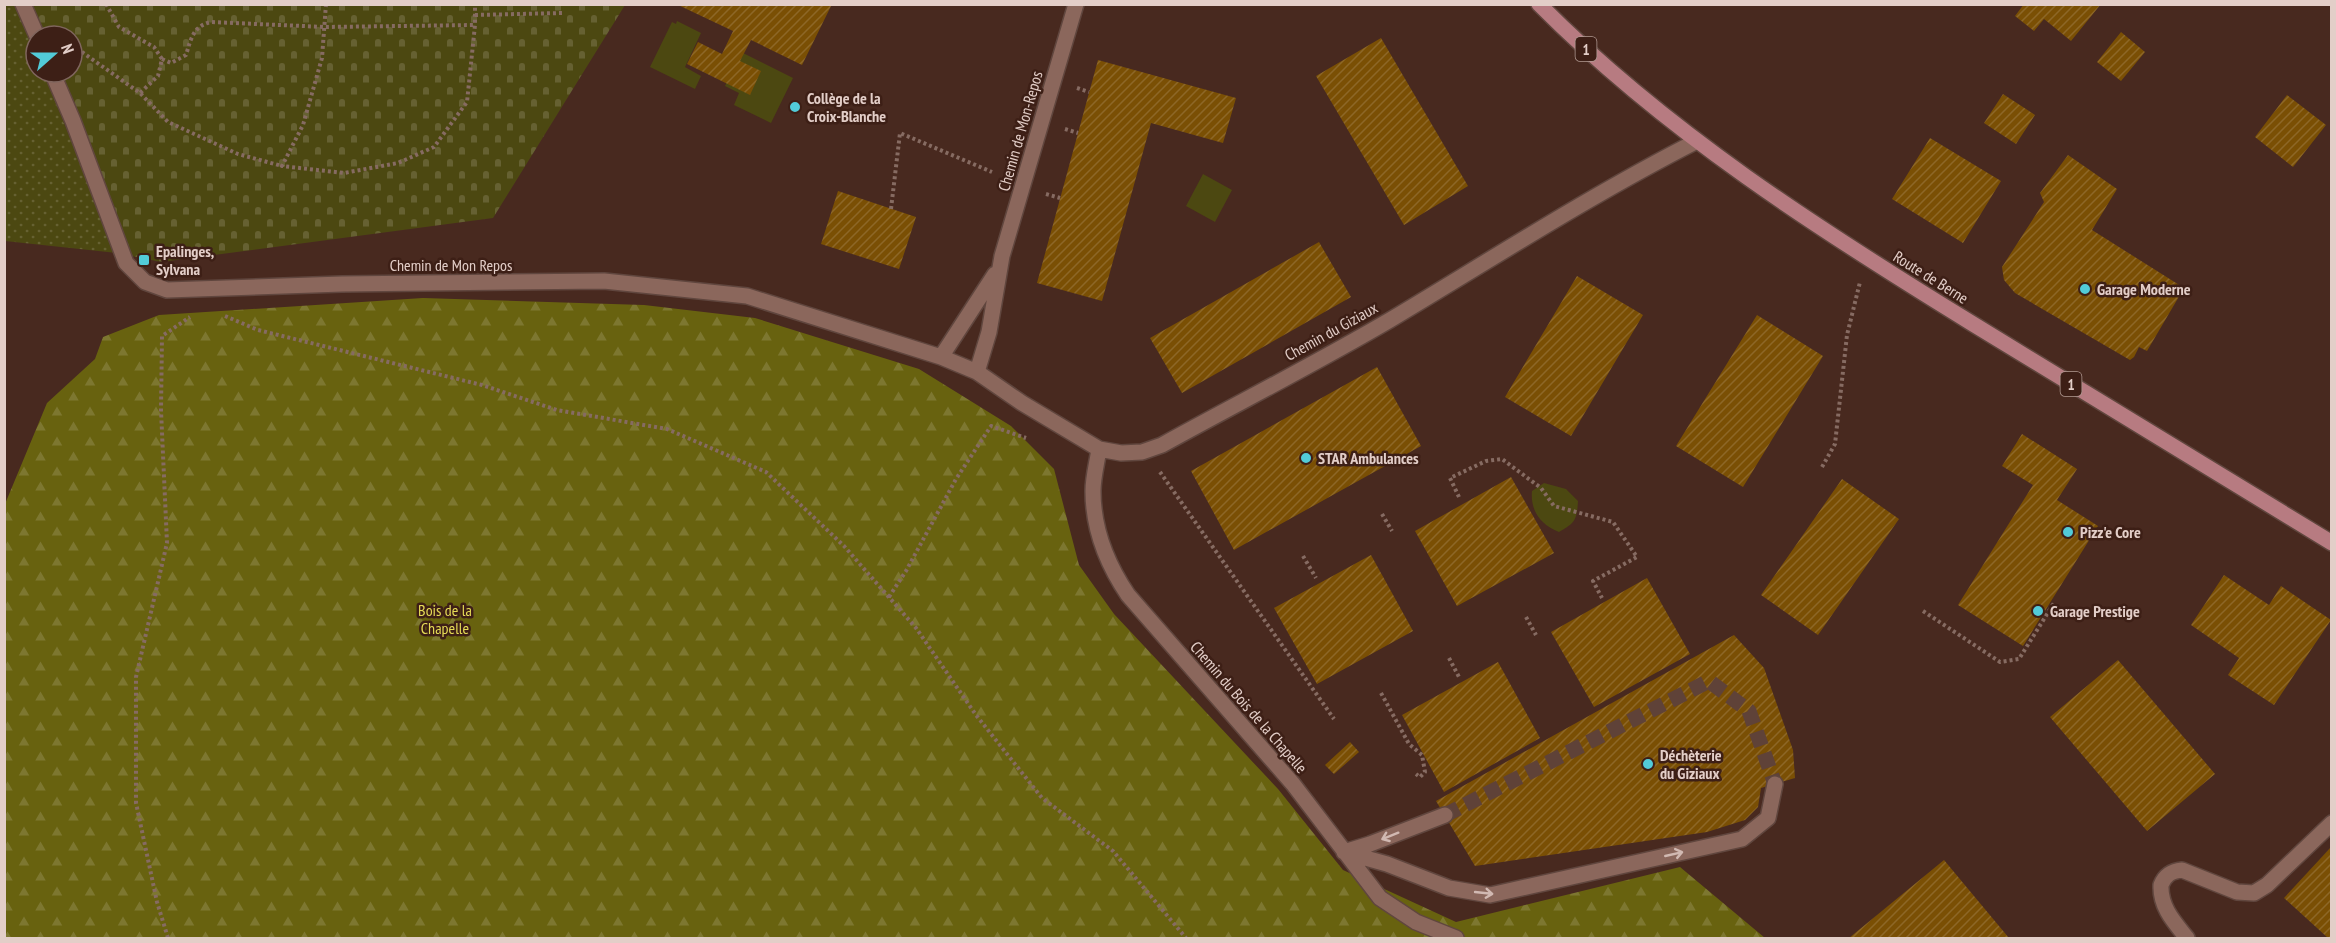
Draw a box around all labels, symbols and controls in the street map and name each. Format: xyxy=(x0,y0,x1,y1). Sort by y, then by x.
north arrow xyxy=(24,24,84,84)
road number: 1 xyxy=(1576,37,1596,61)
text: N xyxy=(57,41,79,56)
street label: Chemin de Mon-Repos xyxy=(993,69,1047,193)
place label: Collège de la Croix-Blanche xyxy=(807,88,886,126)
marker: Collège de la Croix-Blanche xyxy=(788,100,802,114)
place label: Epalinges, Sylvana xyxy=(156,241,214,279)
street label: Route de Berne xyxy=(1890,246,1972,308)
marker: Epalinges, Sylvana xyxy=(137,253,151,267)
street label: Chemin de Mon Repos xyxy=(390,255,512,275)
place label: Garage Moderne xyxy=(2097,279,2191,299)
marker: Garage Moderne xyxy=(2078,282,2092,296)
street label: Chemin du Giziaux xyxy=(1281,297,1381,365)
road number: 1 xyxy=(2060,372,2082,396)
place label: STAR Ambulances xyxy=(1318,448,1419,468)
marker: STAR Ambulances xyxy=(1299,451,1313,465)
place label: Pizz'e Core xyxy=(2080,522,2141,542)
marker: Pizz'e Core xyxy=(2061,525,2075,539)
park label: Bois de la Chapelle xyxy=(418,600,472,638)
place label: Garage Prestige xyxy=(2050,601,2140,621)
marker: Garage Prestige xyxy=(2031,604,2045,618)
street label: Chemin du Bois de la Chapelle xyxy=(1186,637,1312,777)
place label: Déchèterie du Giziaux xyxy=(1660,745,1722,783)
marker: Déchèterie du Giziaux xyxy=(1641,757,1655,771)
one-way arrow xyxy=(1382,831,1400,842)
one-way arrow xyxy=(1664,847,1683,859)
one-way arrow xyxy=(1473,888,1493,899)

